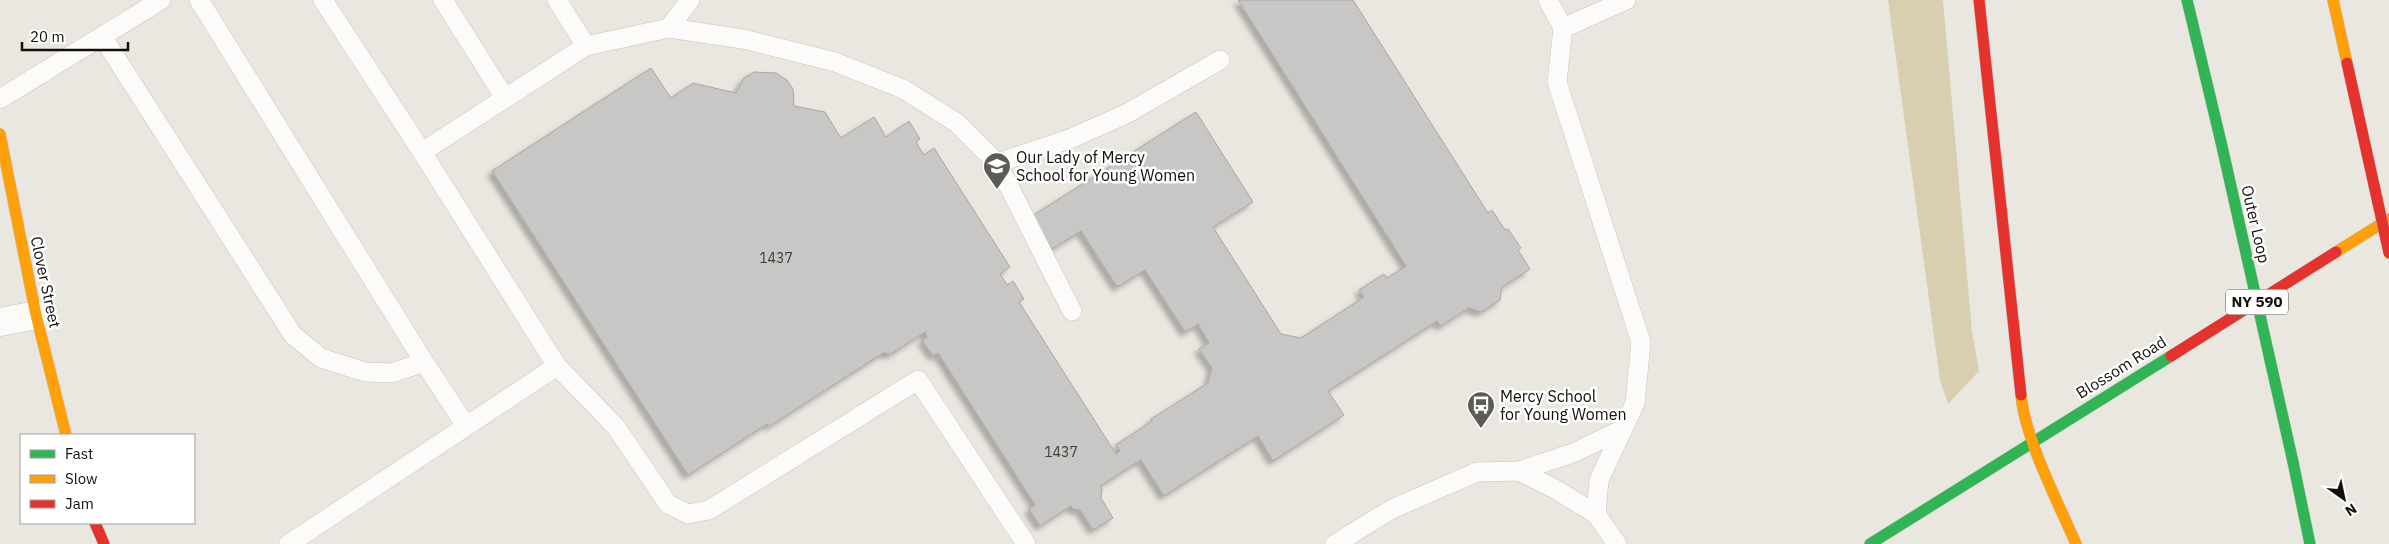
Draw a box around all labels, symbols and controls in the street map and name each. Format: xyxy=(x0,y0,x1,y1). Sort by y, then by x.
scale bar xyxy=(22,20,129,52)
text: 20 m xyxy=(30,27,65,46)
place label: Our Lady of Mercy School for Young Women xyxy=(1016,147,1195,185)
school or university icon: Our Lady of Mercy School for Young Women xyxy=(982,151,1012,190)
street label: Outer Loop xyxy=(2237,183,2275,265)
street label: Clover Street xyxy=(27,234,65,330)
house number: 1437 xyxy=(759,249,793,267)
road number: NY 590 xyxy=(2226,290,2288,314)
street label: Blossom Road xyxy=(2072,331,2170,403)
place label: Mercy School for Young Women xyxy=(1500,386,1627,424)
bus stop icon: Mercy School for Young Women xyxy=(1466,390,1496,429)
legend xyxy=(20,434,195,524)
house number: 1437 xyxy=(1044,443,1078,461)
text: Fast xyxy=(65,444,93,463)
text: Slow xyxy=(65,469,98,488)
north arrow xyxy=(2319,474,2369,524)
text: Jam xyxy=(65,494,94,513)
text: N xyxy=(2342,500,2360,520)

